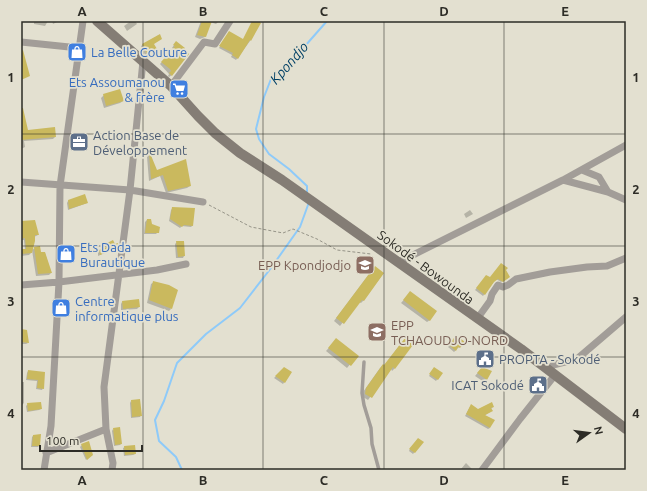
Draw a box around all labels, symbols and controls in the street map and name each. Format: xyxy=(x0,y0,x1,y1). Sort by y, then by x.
text: A xyxy=(77,4,87,18)
text: B xyxy=(199,4,208,18)
text: C xyxy=(320,4,329,18)
text: D xyxy=(439,4,449,18)
text: E xyxy=(561,4,569,18)
water label: Kpondjo xyxy=(266,38,312,87)
shop icon: La Belle Couture xyxy=(66,41,88,63)
place label: La Belle Couture xyxy=(91,45,187,59)
text: 1 xyxy=(7,70,15,84)
text: 1 xyxy=(632,70,640,84)
place label: Ets Assoumanou & frère xyxy=(69,75,165,104)
supermarket icon: Ets Assoumanou & frère xyxy=(168,78,190,100)
place label: Action Base de Développement xyxy=(93,128,187,157)
office icon: Action Base de Développement xyxy=(68,131,90,153)
text: 2 xyxy=(7,182,15,196)
text: 2 xyxy=(632,182,640,196)
street label: Sokodé - Bowounda xyxy=(375,227,477,307)
place label: Ets Dada Burautique xyxy=(80,240,145,269)
shop icon: Ets Dada Burautique xyxy=(55,243,77,265)
school or university icon: EPP Kpondjodjo xyxy=(354,254,376,276)
place label: EPP Kpondjodjo xyxy=(258,258,351,272)
text: 3 xyxy=(7,294,15,308)
place label: Centre informatique plus xyxy=(75,294,179,323)
text: 3 xyxy=(632,294,640,308)
shop icon: Centre informatique plus xyxy=(50,297,72,319)
place label: EPP TCHAOUDJO-NORD xyxy=(391,318,508,347)
school or university icon: EPP TCHAOUDJO-NORD xyxy=(366,321,388,343)
public building icon: PROPTA - Sokodé xyxy=(474,348,496,370)
place label: PROPTA - Sokodé xyxy=(499,352,601,366)
public building icon: ICAT Sokodé xyxy=(527,374,549,396)
place label: ICAT Sokodé xyxy=(451,378,524,392)
text: 4 xyxy=(7,406,15,420)
text: 4 xyxy=(632,406,640,420)
north arrow xyxy=(569,413,609,453)
text: N xyxy=(592,425,606,436)
scale bar xyxy=(40,427,142,453)
text: 100 m xyxy=(46,434,79,447)
text: A xyxy=(77,473,87,487)
text: B xyxy=(199,473,208,487)
text: C xyxy=(320,473,329,487)
text: D xyxy=(439,473,449,487)
text: E xyxy=(561,473,569,487)

